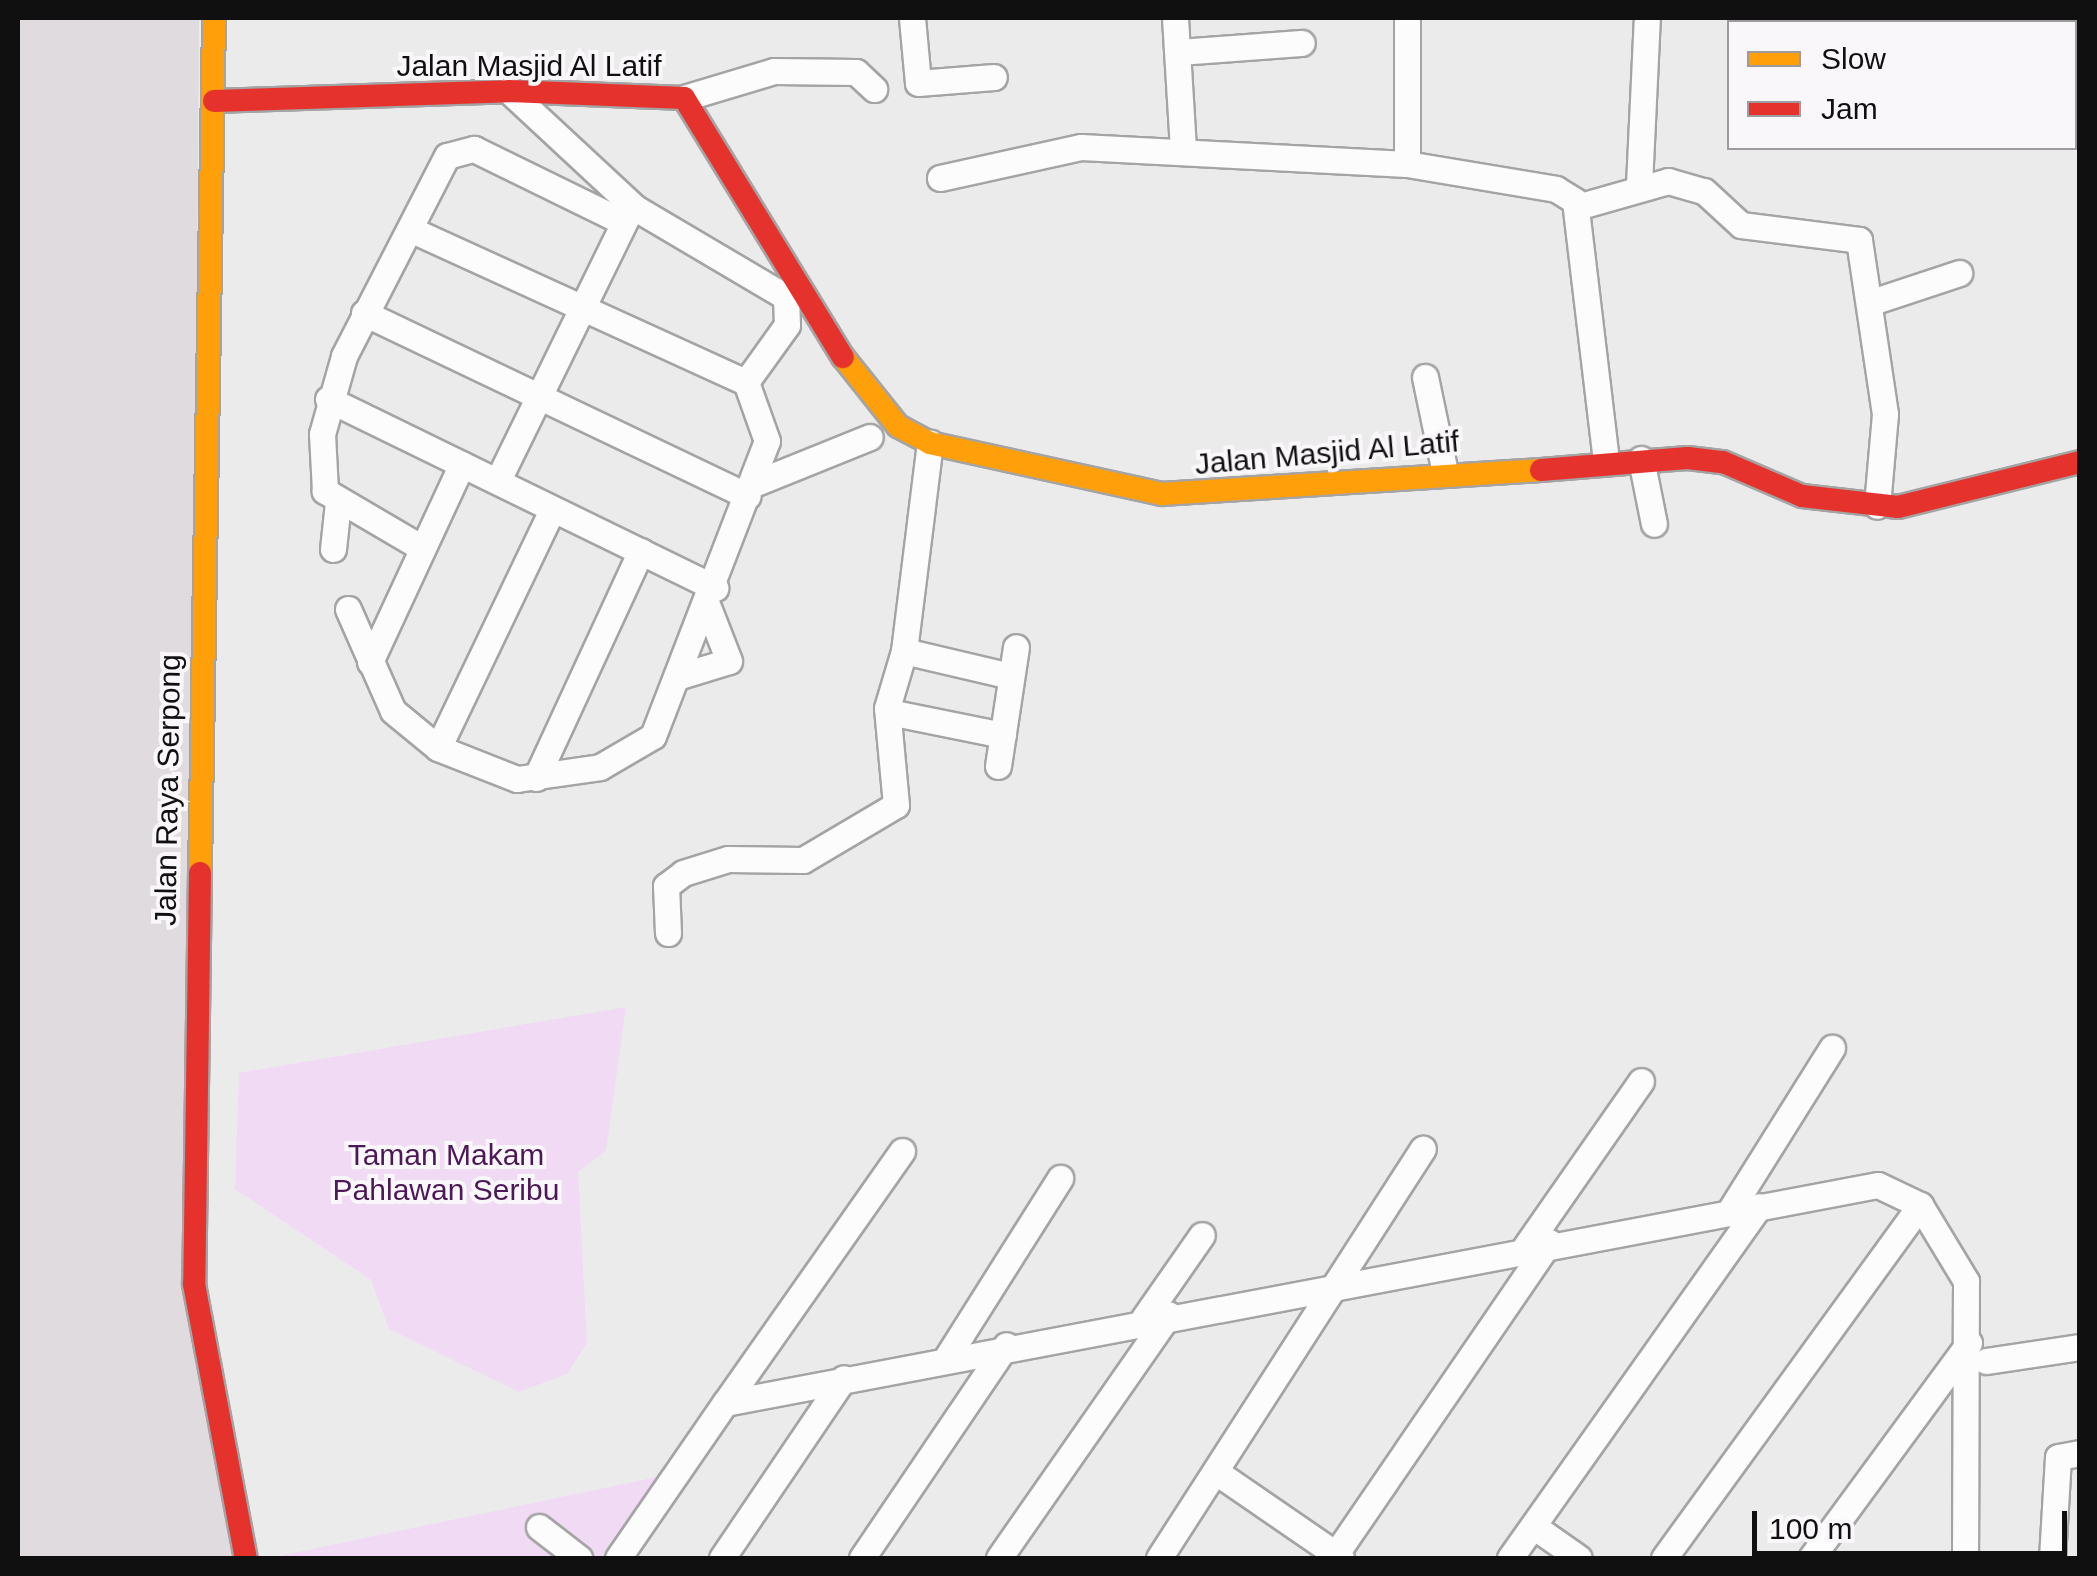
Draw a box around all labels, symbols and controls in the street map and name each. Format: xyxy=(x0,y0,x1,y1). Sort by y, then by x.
legend xyxy=(1727,20,2077,150)
text: Slow xyxy=(1821,42,1886,75)
street label: Jalan Masjid Al Latif xyxy=(396,48,662,84)
text: Jam xyxy=(1821,92,1878,125)
street label: Jalan Masjid Al Latif xyxy=(1193,423,1461,483)
street label: Jalan Raya Serpong xyxy=(148,654,188,926)
park label: Taman Makam Pahlawan Seribu xyxy=(333,1137,559,1208)
scale bar xyxy=(1757,1491,2072,1553)
text: 100 m xyxy=(1769,1512,1852,1545)

